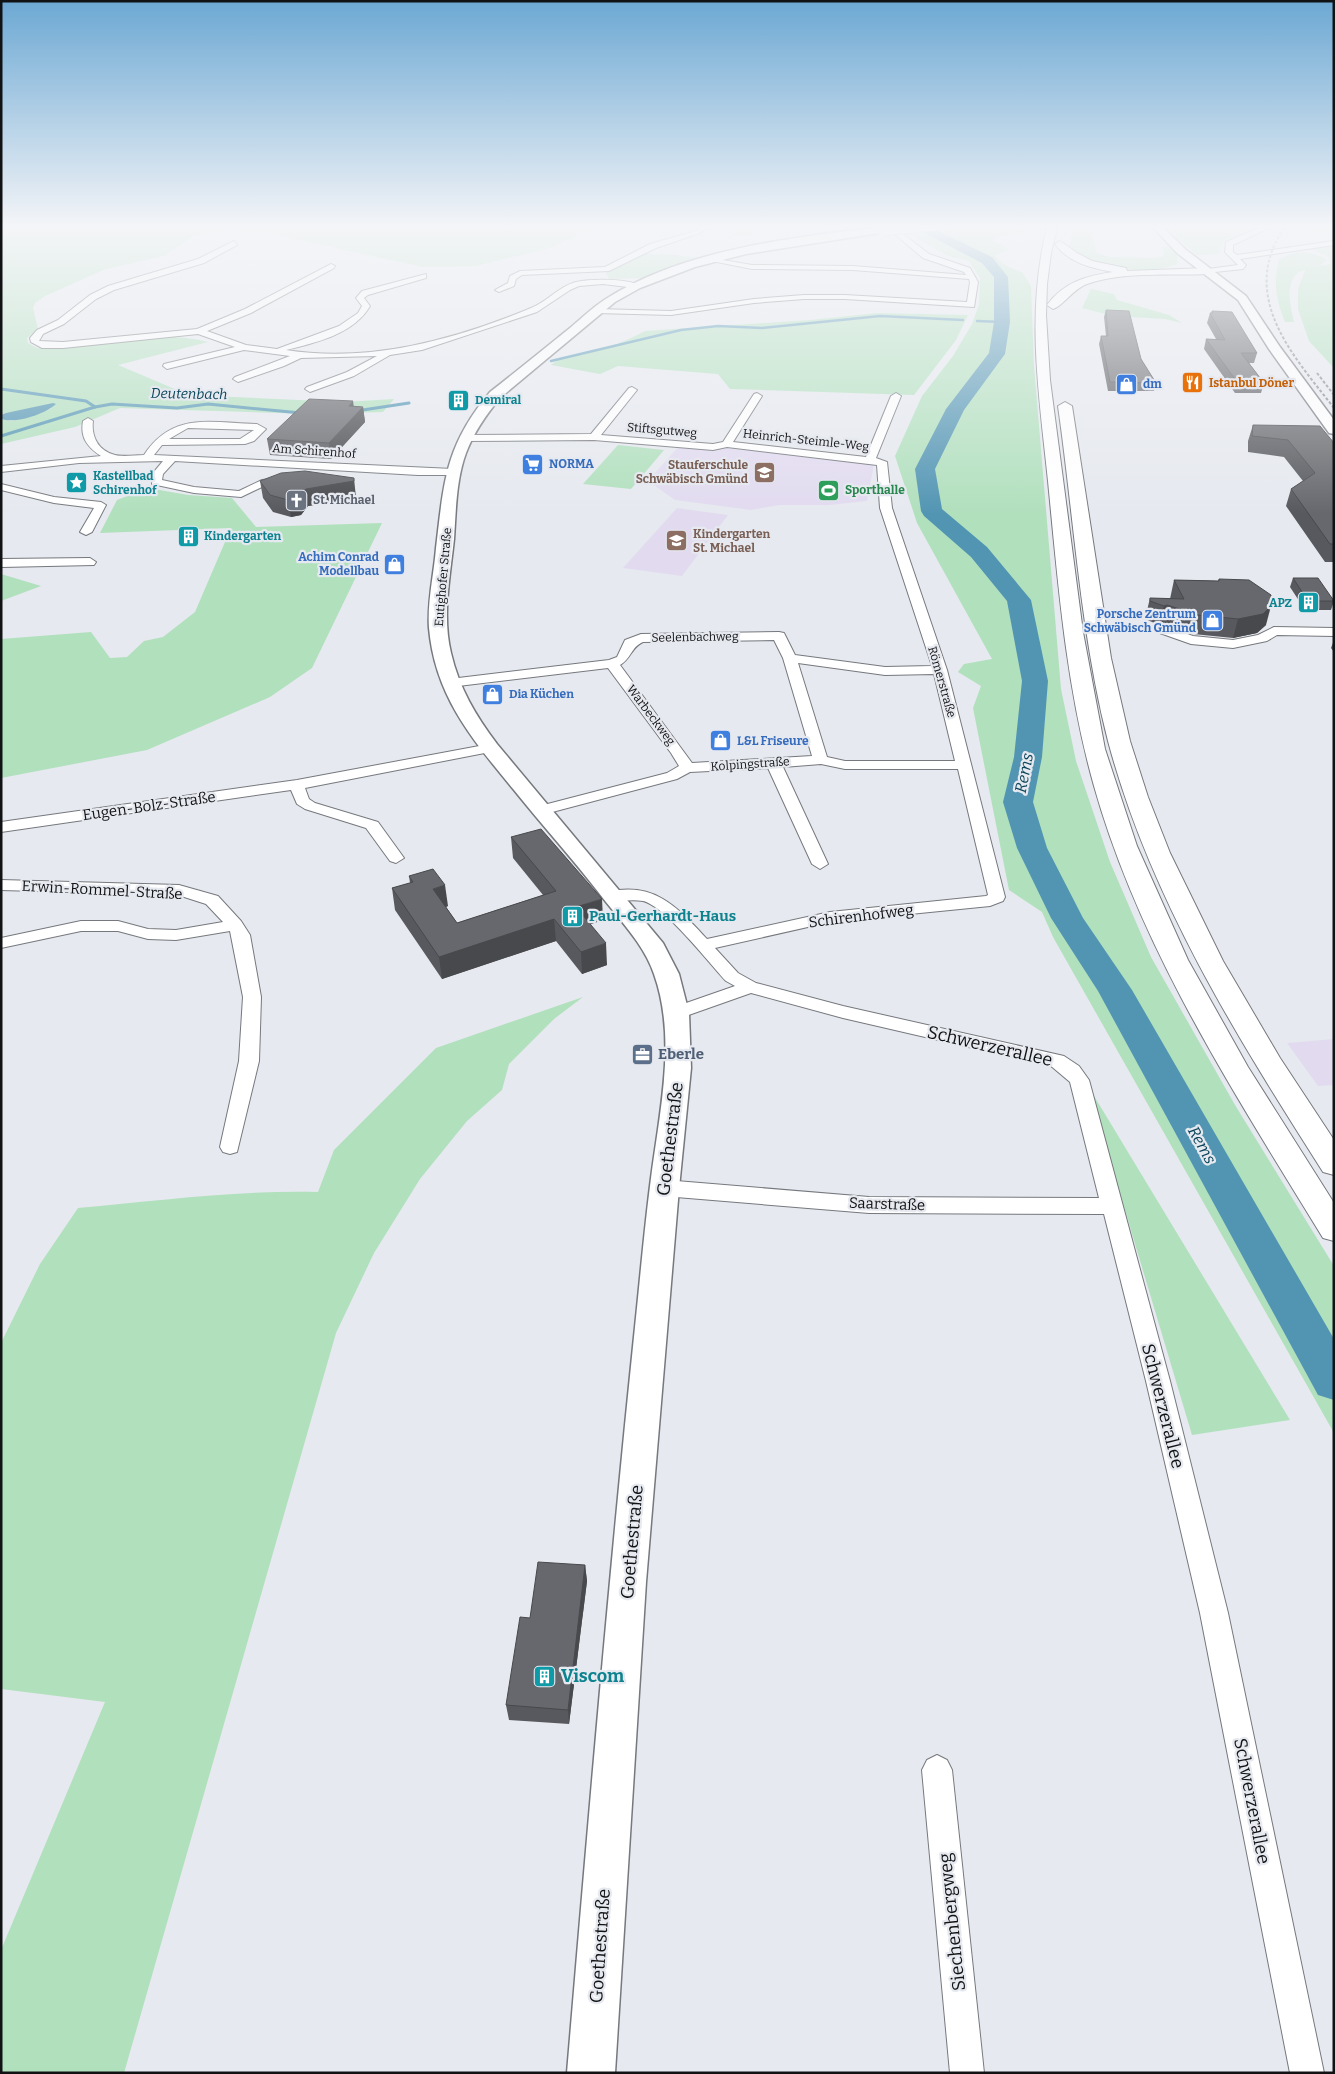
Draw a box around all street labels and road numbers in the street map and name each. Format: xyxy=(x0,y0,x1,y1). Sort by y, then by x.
street label: Stiftsgutweg xyxy=(626,420,698,440)
street label: Heinrich-Steimle-Weg xyxy=(742,426,870,454)
street label: Am Schirenhof xyxy=(272,441,357,461)
street label: Eutighofer Straße xyxy=(432,527,454,627)
street label: Seelenbachweg xyxy=(651,629,739,645)
street label: Römerstraße xyxy=(925,645,959,719)
street label: Warbeckweg xyxy=(624,682,678,748)
street label: Kolpingstraße xyxy=(710,754,790,774)
street label: Eugen-Bolz-Straße xyxy=(81,788,217,824)
street label: Erwin-Rommel-Straße xyxy=(21,877,183,903)
street label: Schirenhofweg xyxy=(807,901,915,931)
street label: Schwerzerallee xyxy=(925,1021,1055,1071)
street label: Goethestraße xyxy=(652,1081,688,1197)
street label: Saarstraße xyxy=(849,1194,925,1214)
street label: Schwerzerallee xyxy=(1137,1341,1189,1471)
street label: Goethestraße xyxy=(616,1484,648,1600)
street label: Schwerzerallee xyxy=(1229,1736,1275,1866)
street label: Siechenbergweg xyxy=(934,1852,970,1992)
street label: Goethestraße xyxy=(585,1888,615,2004)

